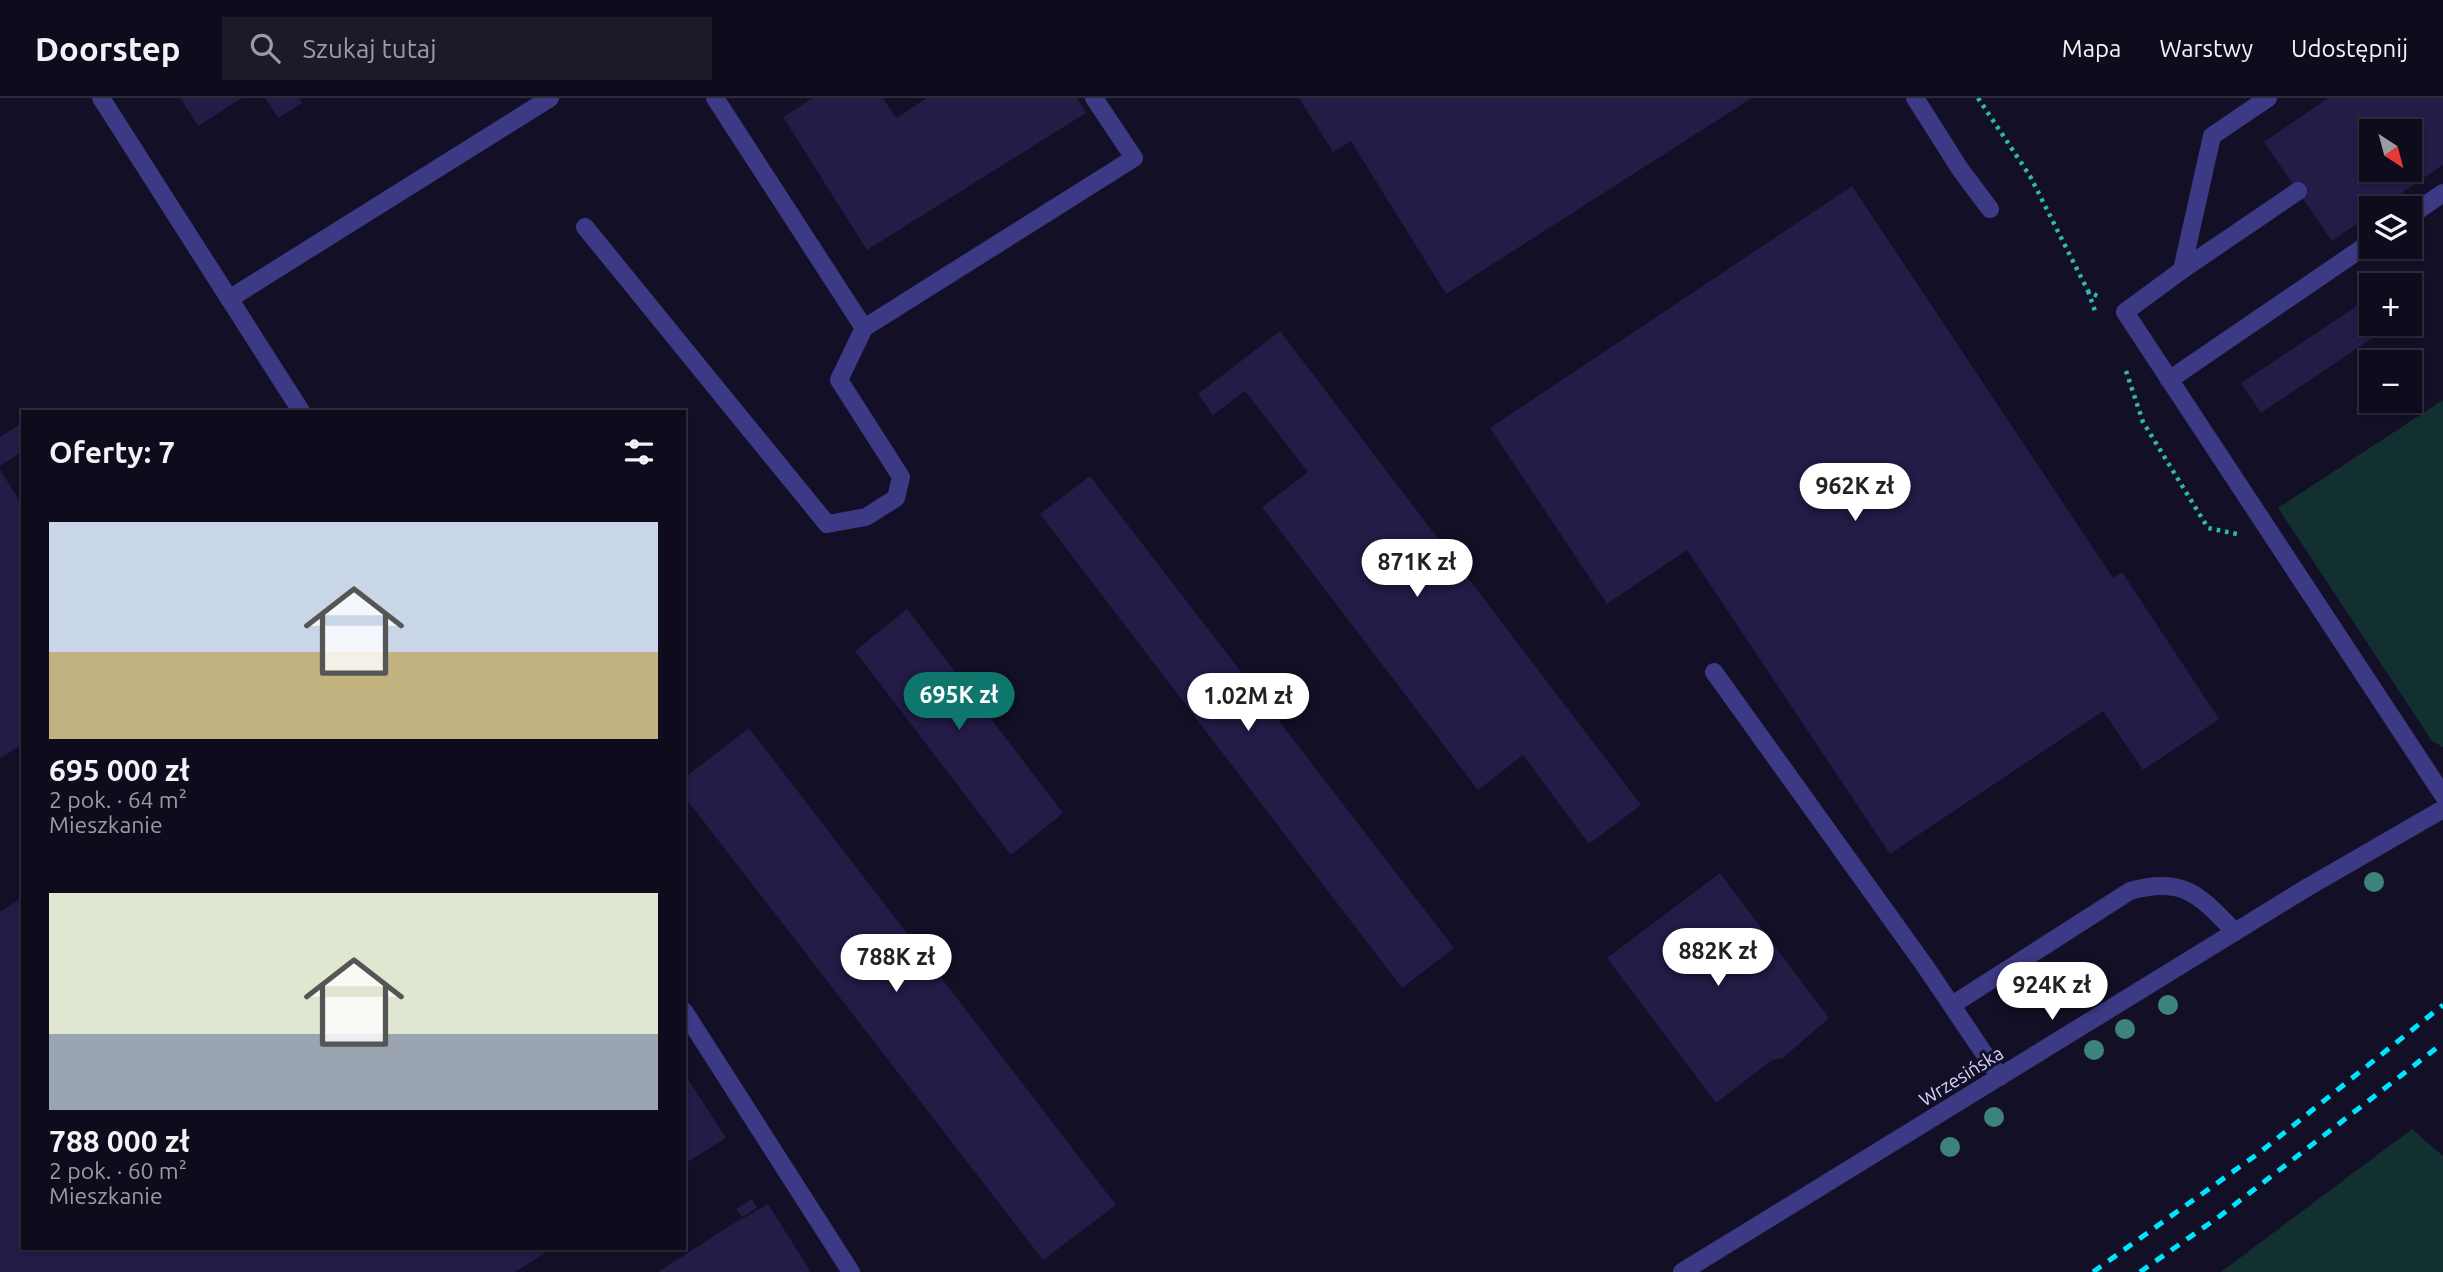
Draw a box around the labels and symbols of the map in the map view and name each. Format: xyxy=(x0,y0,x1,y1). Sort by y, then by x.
north arrow xyxy=(2359,119,2422,182)
pin: 962K zł xyxy=(1790,464,1920,523)
pin: 871K zł xyxy=(1352,540,1482,599)
pin: 695K zł xyxy=(894,672,1024,732)
pin: 1.02M zł xyxy=(1176,674,1320,733)
pin: 882K zł xyxy=(1653,928,1783,988)
pin: 788K zł xyxy=(831,934,961,994)
pin: 924K zł xyxy=(1987,962,2117,1022)
street label: Wrzesińska xyxy=(1915,1042,2007,1110)

